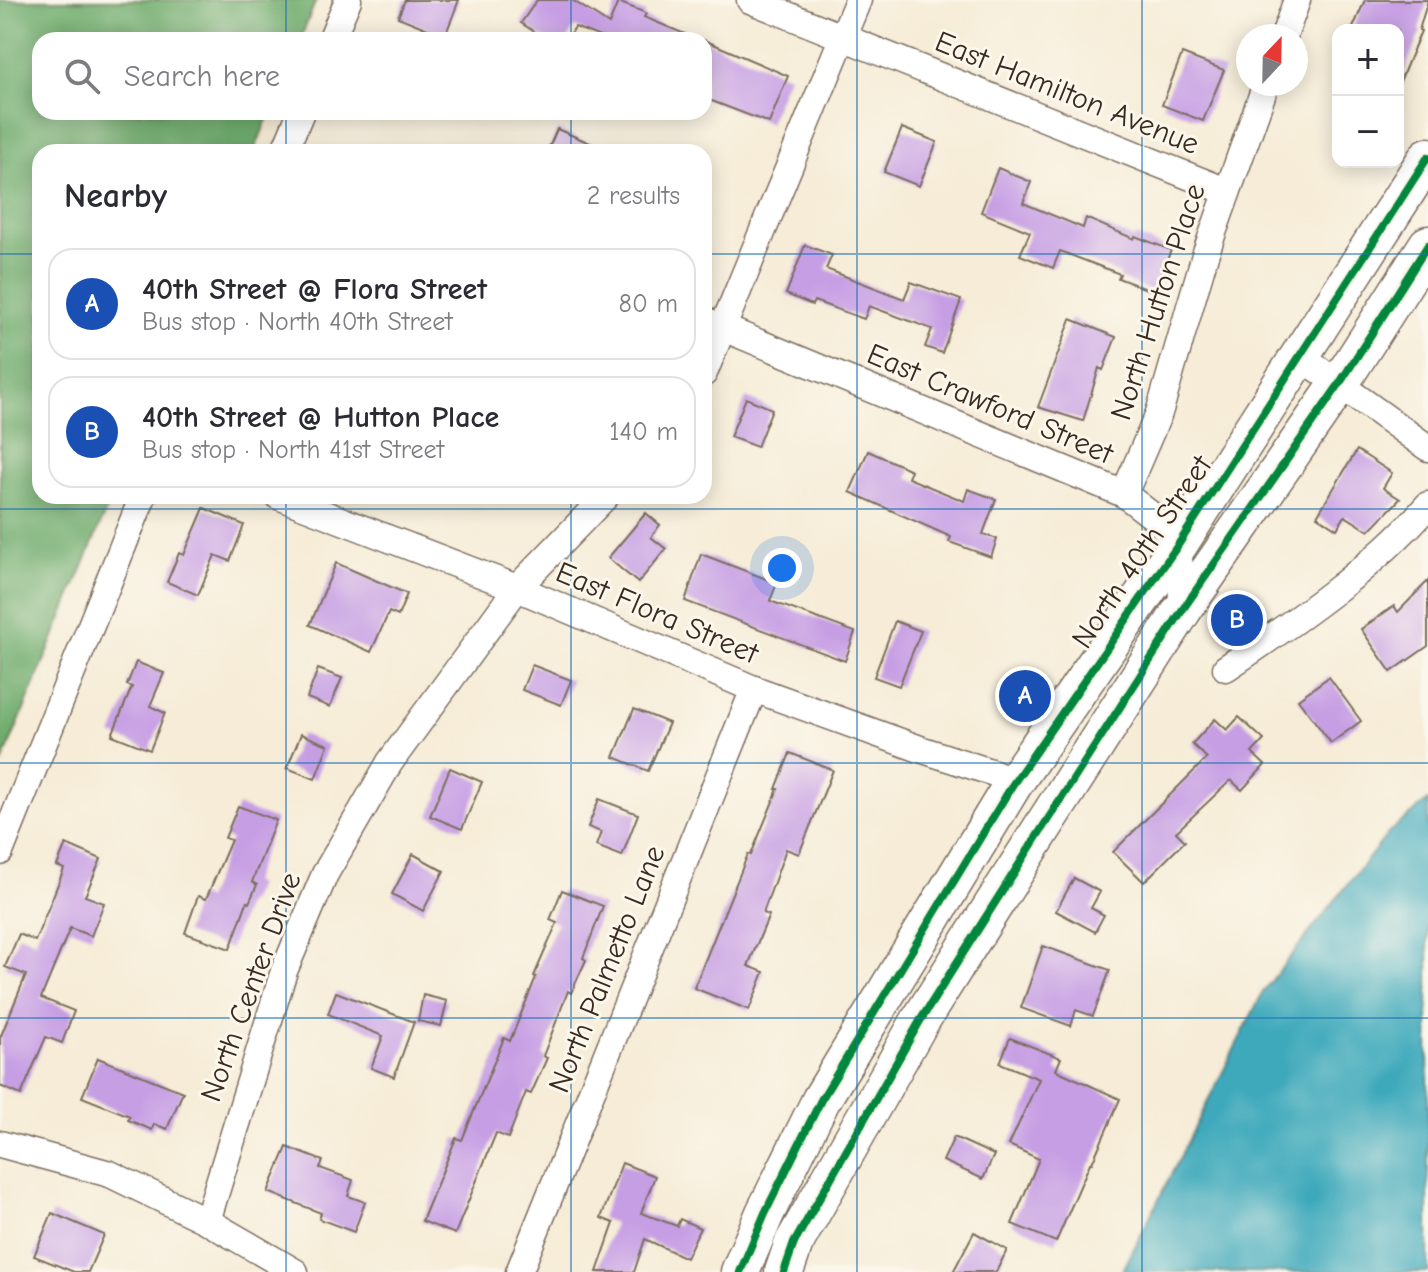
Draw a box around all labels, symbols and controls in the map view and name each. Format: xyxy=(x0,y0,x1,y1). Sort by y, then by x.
street label: East Hamilton Avenue xyxy=(930,24,1204,162)
north arrow xyxy=(1236,24,1308,96)
map controls xyxy=(1332,24,1404,168)
button: + xyxy=(1332,24,1404,96)
search box xyxy=(32,32,712,120)
icon: search xyxy=(60,54,104,98)
text: Search here xyxy=(124,59,280,94)
button: − xyxy=(1332,96,1404,168)
text: Nearby xyxy=(64,176,167,216)
street label: North Hutton Place xyxy=(1103,179,1213,425)
text: 2 results xyxy=(587,181,680,211)
text: 40th Street @ Flora Street xyxy=(142,272,487,307)
text: A xyxy=(85,289,99,319)
text: 80 m xyxy=(619,289,678,319)
text: Bus stop · North 40th Street xyxy=(142,307,453,337)
street label: East Crawford Street xyxy=(862,336,1119,472)
text: 40th Street @ Hutton Place xyxy=(142,400,499,435)
text: B xyxy=(84,417,100,447)
text: 140 m xyxy=(609,417,678,447)
text: Bus stop · North 41st Street xyxy=(142,435,444,465)
street label: North 40th Street xyxy=(1065,448,1220,655)
your location xyxy=(762,548,802,588)
street label: East Flora Street xyxy=(551,555,765,672)
pin: B xyxy=(1211,590,1263,650)
pin: A xyxy=(999,666,1051,726)
street label: North Palmetto Lane xyxy=(541,840,673,1098)
street label: North Center Drive xyxy=(193,868,309,1106)

